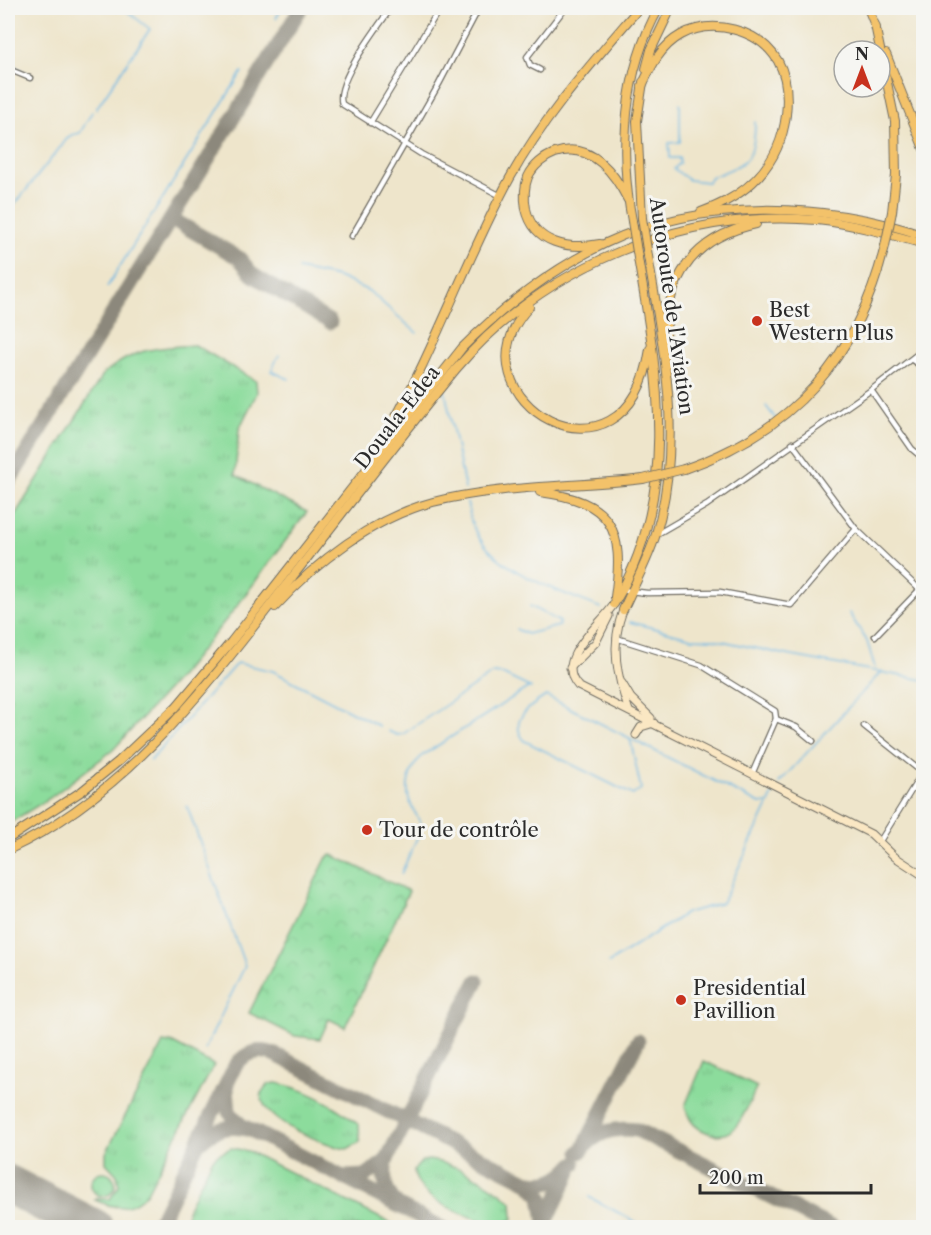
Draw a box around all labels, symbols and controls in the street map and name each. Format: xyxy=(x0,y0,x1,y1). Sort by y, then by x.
north arrow xyxy=(832,39,892,99)
text: N xyxy=(855,44,869,64)
street label: Autoroute de l'Aviation xyxy=(645,195,699,417)
place label: Best Western Plus xyxy=(768,298,894,345)
marker: Best Western Plus xyxy=(750,314,764,328)
street label: Douala-Edea xyxy=(349,360,445,473)
place label: Tour de contrôle xyxy=(379,818,539,842)
marker: Tour de contrôle xyxy=(360,823,374,837)
place label: Presidential Pavillion xyxy=(693,976,806,1023)
marker: Presidential Pavillion xyxy=(674,993,688,1007)
scale bar xyxy=(700,1157,871,1195)
text: 200 m xyxy=(709,1167,764,1189)

